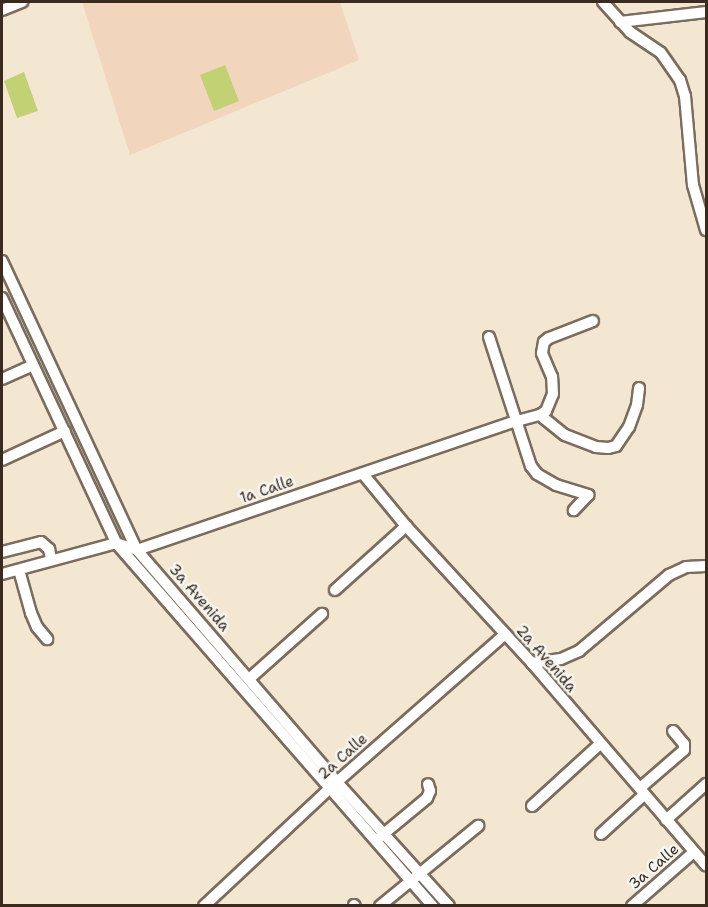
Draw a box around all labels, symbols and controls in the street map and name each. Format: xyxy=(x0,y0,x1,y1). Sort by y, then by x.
street label: 1a Calle xyxy=(238,472,296,508)
street label: 3a Avenida xyxy=(165,561,233,635)
street label: 2a Avenida xyxy=(512,622,580,696)
street label: 2a Calle xyxy=(315,730,371,784)
street label: 3a Calle xyxy=(625,840,683,894)

